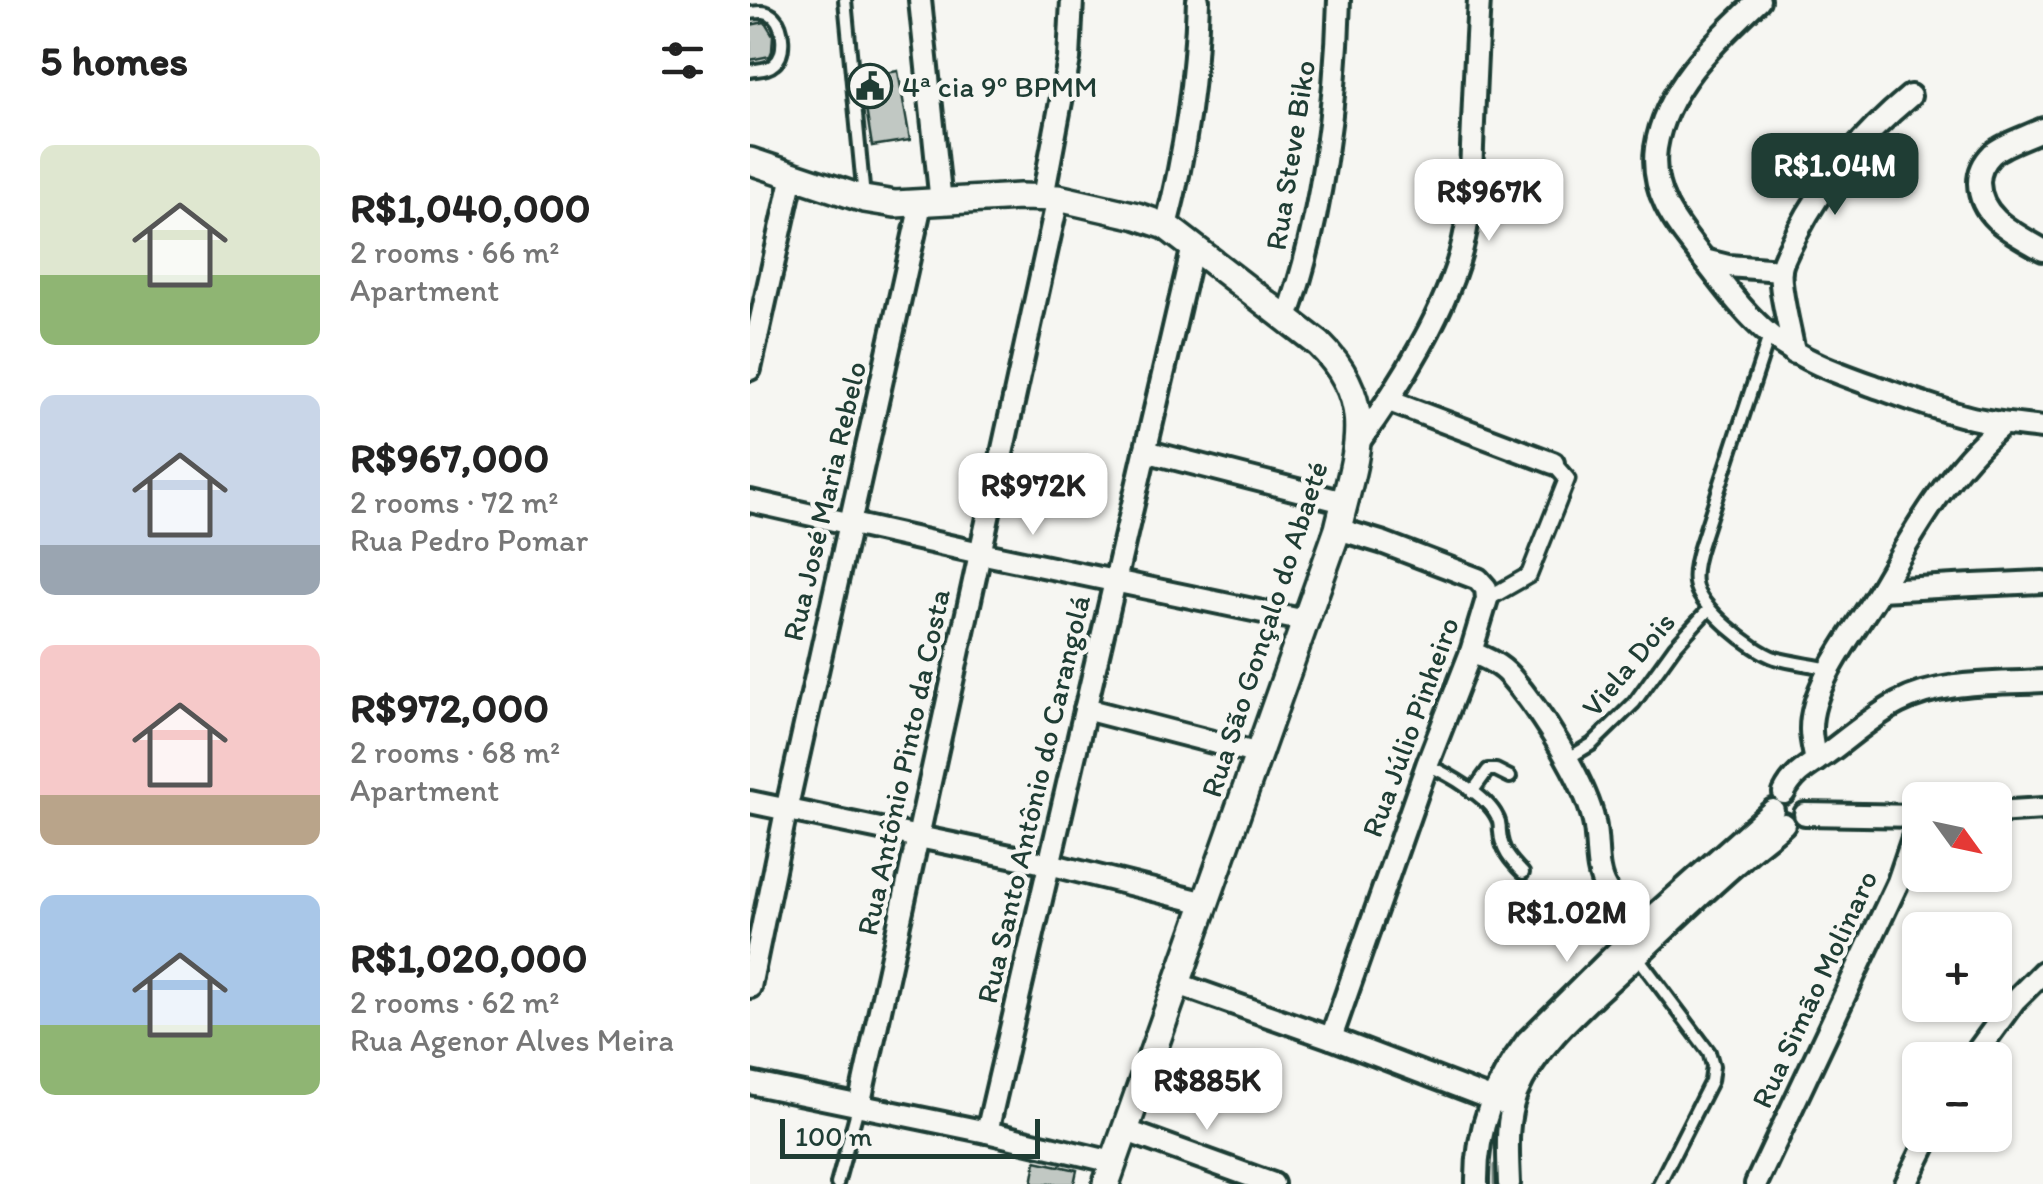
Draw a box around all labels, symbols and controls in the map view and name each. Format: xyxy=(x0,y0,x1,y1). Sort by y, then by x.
icon: filters xyxy=(655,33,710,88)
text: 5 homes xyxy=(40,35,188,86)
street label: Rua Steve Biko xyxy=(1257,57,1323,253)
public building icon: 4ª cia 9º BPMM xyxy=(847,63,893,109)
place label: 4ª cia 9º BPMM xyxy=(902,68,1098,105)
pin: R$1.04M xyxy=(1743,133,1927,218)
text: R$1.04M xyxy=(1773,146,1897,184)
pin: R$967K xyxy=(1408,159,1570,244)
text: R$967K xyxy=(1436,172,1542,210)
text: R$1,040,000 xyxy=(350,182,591,233)
icon: home xyxy=(120,185,240,305)
text: 2 rooms · 66 m² xyxy=(350,233,560,271)
text: Apartment xyxy=(350,271,499,309)
street label: Rua José Maria Rebelo xyxy=(774,358,874,644)
text: R$967,000 xyxy=(350,432,549,483)
icon: home xyxy=(120,435,240,555)
pin: R$972K xyxy=(952,453,1114,538)
street label: Rua São Gonçalo do Abaeté xyxy=(1192,456,1336,802)
text: R$972K xyxy=(980,466,1086,504)
text: 2 rooms · 72 m² xyxy=(350,483,558,521)
text: Rua Pedro Pomar xyxy=(350,521,588,559)
street label: Rua Antônio Pinto da Costa xyxy=(848,585,958,939)
street label: Rua Santo Antônio do Carangolá xyxy=(968,591,1098,1007)
street label: Viela Dois xyxy=(1573,604,1683,724)
street label: Rua Júlio Pinheiro xyxy=(1353,612,1467,842)
text: R$972,000 xyxy=(350,682,549,733)
icon: home xyxy=(120,685,240,805)
text: 2 rooms · 68 m² xyxy=(350,733,560,771)
text: Apartment xyxy=(350,771,499,809)
north arrow xyxy=(1902,782,2012,892)
map controls xyxy=(1902,782,2012,1152)
street label: Rua Simão Molinaro xyxy=(1743,864,1885,1114)
pin: R$1.02M xyxy=(1475,880,1659,965)
text: R$1.02M xyxy=(1507,893,1627,931)
button: + xyxy=(1902,912,2012,1022)
text: R$1,020,000 xyxy=(350,932,588,983)
icon: home xyxy=(120,935,240,1055)
text: 2 rooms · 62 m² xyxy=(350,983,559,1021)
text: Rua Agenor Alves Meira xyxy=(350,1021,674,1059)
button: − xyxy=(1902,1042,2012,1152)
pin: R$885K xyxy=(1126,1048,1288,1133)
text: R$885K xyxy=(1153,1061,1261,1099)
scale bar xyxy=(780,1114,1040,1158)
text: 100 m xyxy=(795,1119,872,1153)

